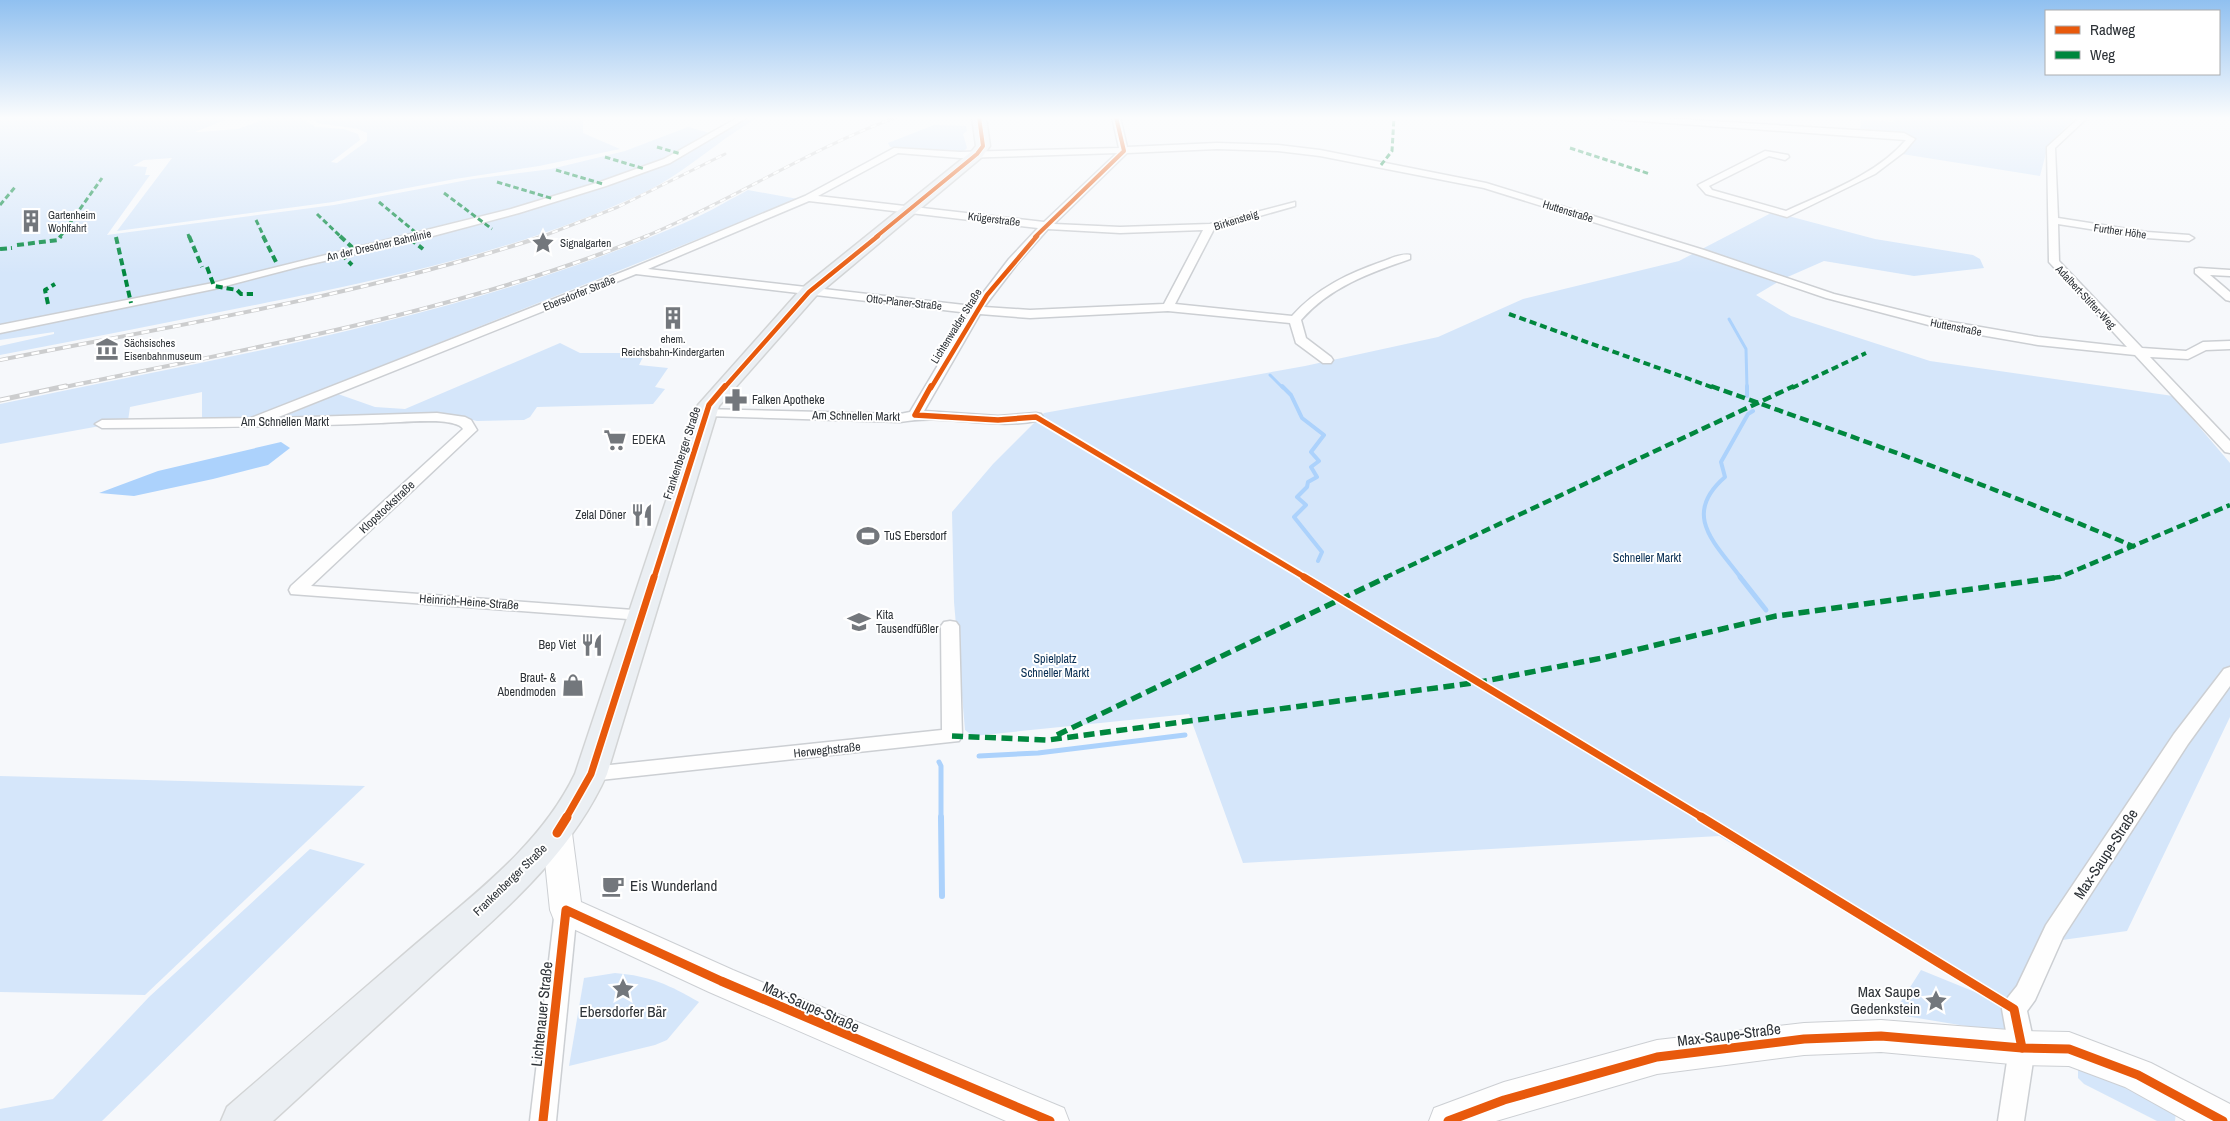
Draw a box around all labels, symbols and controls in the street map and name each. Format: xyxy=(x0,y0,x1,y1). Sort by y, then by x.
legend xyxy=(2045,10,2220,75)
text: Radweg xyxy=(2090,19,2135,40)
text: Weg xyxy=(2090,44,2115,65)
street label: Huttenstraße xyxy=(1541,197,1595,225)
street label: Birkensteig xyxy=(1212,207,1260,233)
building icon: Gartenheim Wohlfahrt xyxy=(18,208,44,234)
place label: Gartenheim Wohlfahrt xyxy=(48,208,96,235)
street label: Krügerstraße xyxy=(967,209,1021,229)
street label: Further Höhe xyxy=(2093,220,2147,242)
street label: An der Dresdner Bahnlinie xyxy=(324,226,433,264)
place icon: Signalgarten xyxy=(530,230,556,256)
place label: Signalgarten xyxy=(560,236,611,250)
street label: Adalbert-Stifter-Weg xyxy=(2052,261,2119,332)
street label: Ebersdorfer Straße xyxy=(541,272,617,314)
street label: Lichtenwalder Straße xyxy=(927,286,985,366)
street label: Otto-Planer-Straße xyxy=(865,291,943,313)
building icon: ehem. Reichsbahn-Kindergarten xyxy=(660,305,686,331)
street label: Huttenstraße xyxy=(1929,315,1983,339)
place label: ehem. Reichsbahn-Kindergarten xyxy=(621,332,725,359)
museum icon: Sächsisches Eisenbahnmuseum xyxy=(94,336,120,362)
place label: Sächsisches Eisenbahnmuseum xyxy=(124,336,202,363)
pharmacy icon: Falken Apotheke xyxy=(723,387,749,413)
place label: Falken Apotheke xyxy=(752,392,825,408)
street label: Frankenberger Straße xyxy=(659,404,705,502)
street label: Am Schnellen Markt xyxy=(811,407,900,425)
street label: Am Schnellen Markt xyxy=(240,414,329,430)
supermarket icon: EDEKA xyxy=(602,427,628,453)
place label: EDEKA xyxy=(632,432,666,448)
street label: Klopstockstraße xyxy=(356,477,418,537)
restaurant icon: Zelal Döner xyxy=(629,502,655,528)
place label: Zelal Döner xyxy=(575,507,627,523)
sports icon: TuS Ebersdorf xyxy=(855,523,881,549)
place label: TuS Ebersdorf xyxy=(884,528,947,544)
park label: Schneller Markt xyxy=(1613,550,1681,566)
street label: Heinrich-Heine-Straße xyxy=(419,591,519,613)
place label: Kita Tausendfüßler xyxy=(876,607,939,637)
school or university icon: Kita Tausendfüßler xyxy=(846,609,872,635)
restaurant icon: Bep Viet xyxy=(579,632,605,658)
place label: Bep Viet xyxy=(538,637,576,653)
park label: Spielplatz Schneller Markt xyxy=(1021,651,1089,681)
place label: Braut- & Abendmoden xyxy=(496,670,556,700)
shop icon: Braut- & Abendmoden xyxy=(560,672,586,698)
street label: Herweghstraße xyxy=(793,739,861,761)
street label: Max-Saupe-Straße xyxy=(2068,804,2143,903)
street label: Frankenberger Straße xyxy=(470,841,550,919)
cafe icon: Eis Wunderland xyxy=(600,873,626,899)
place label: Eis Wunderland xyxy=(630,875,717,896)
street label: Lichtenauer Straße xyxy=(526,960,557,1067)
place icon: Ebersdorfer Bär xyxy=(610,976,636,1002)
street label: Max-Saupe-Straße xyxy=(759,976,863,1037)
place label: Max Saupe Gedenkstein xyxy=(1850,981,1920,1019)
place icon: Max Saupe Gedenkstein xyxy=(1923,988,1949,1014)
place label: Ebersdorfer Bär xyxy=(580,1001,666,1022)
street label: Max-Saupe-Straße xyxy=(1676,1018,1782,1051)

